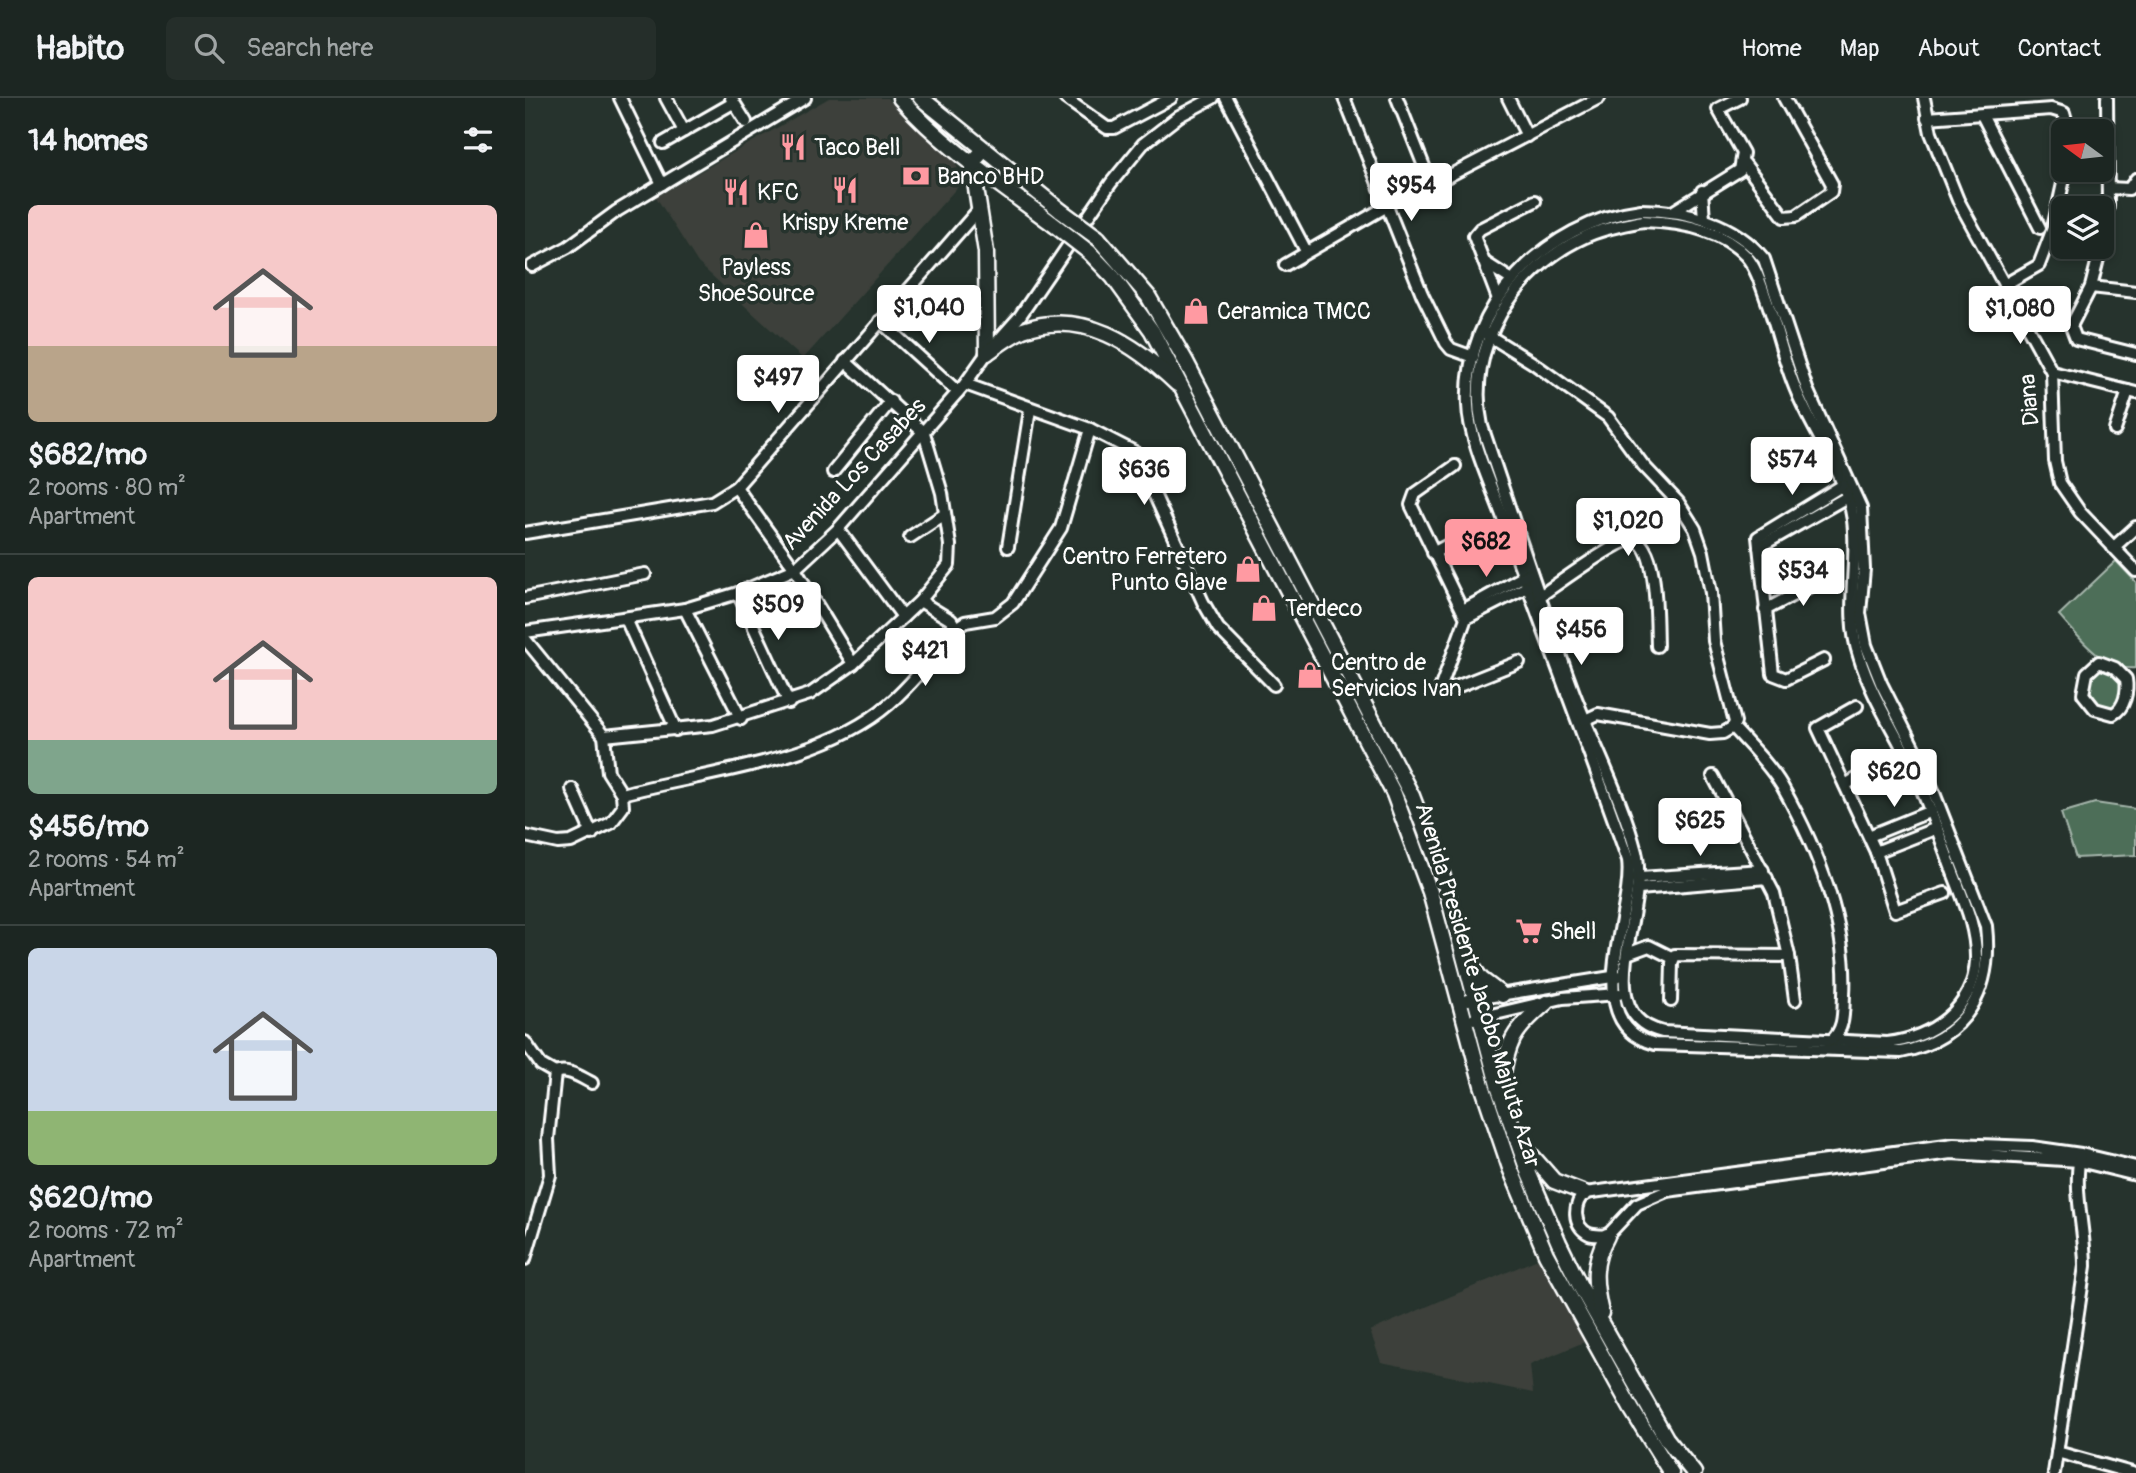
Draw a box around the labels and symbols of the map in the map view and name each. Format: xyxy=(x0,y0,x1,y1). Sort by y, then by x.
north arrow xyxy=(2051,119,2114,182)
restaurant icon: Taco Bell xyxy=(778,132,808,162)
place label: Taco Bell xyxy=(814,133,900,162)
bank icon: Banco BHD xyxy=(901,161,931,191)
place label: Banco BHD xyxy=(937,162,1044,191)
pin: $954 xyxy=(1370,164,1452,223)
restaurant icon: Krispy Kreme xyxy=(830,175,860,205)
restaurant icon: KFC xyxy=(721,177,751,207)
place label: KFC xyxy=(757,178,799,207)
place label: Krispy Kreme xyxy=(782,208,909,237)
shop icon: Payless ShoeSource xyxy=(741,220,771,250)
place label: Payless ShoeSource xyxy=(698,253,815,308)
pin: $1,040 xyxy=(872,286,986,345)
pin: $1,080 xyxy=(1963,286,2077,346)
shop icon: Ceramica TMCC xyxy=(1181,296,1211,326)
place label: Ceramica TMCC xyxy=(1217,297,1371,326)
pin: $497 xyxy=(737,356,819,415)
street label: Diana xyxy=(2012,373,2046,427)
street label: Avenida Los Casabes xyxy=(776,392,932,556)
pin: $574 xyxy=(1751,438,1833,497)
pin: $636 xyxy=(1103,448,1185,507)
pin: $1,020 xyxy=(1571,498,1685,558)
pin: $682 xyxy=(1445,519,1527,579)
place label: Centro Ferretero Punto Glave xyxy=(1062,542,1228,597)
pin: $534 xyxy=(1762,548,1844,608)
shop icon: Centro Ferretero Punto Glave xyxy=(1233,554,1263,584)
pin: $509 xyxy=(737,582,819,642)
shop icon: Terdeco xyxy=(1249,593,1279,623)
place label: Terdeco xyxy=(1285,594,1362,623)
pin: $456 xyxy=(1540,608,1622,667)
pin: $421 xyxy=(884,628,966,688)
place label: Centro de Servicios Ivan xyxy=(1331,648,1462,703)
shop icon: Centro de Servicios Ivan xyxy=(1295,660,1325,690)
pin: $620 xyxy=(1853,750,1935,809)
pin: $625 xyxy=(1659,798,1741,858)
street label: Avenida Presidente Jacobo Majluta Azar xyxy=(1409,799,1547,1171)
supermarket icon: Shell xyxy=(1514,916,1544,946)
place label: Shell xyxy=(1550,917,1596,946)

